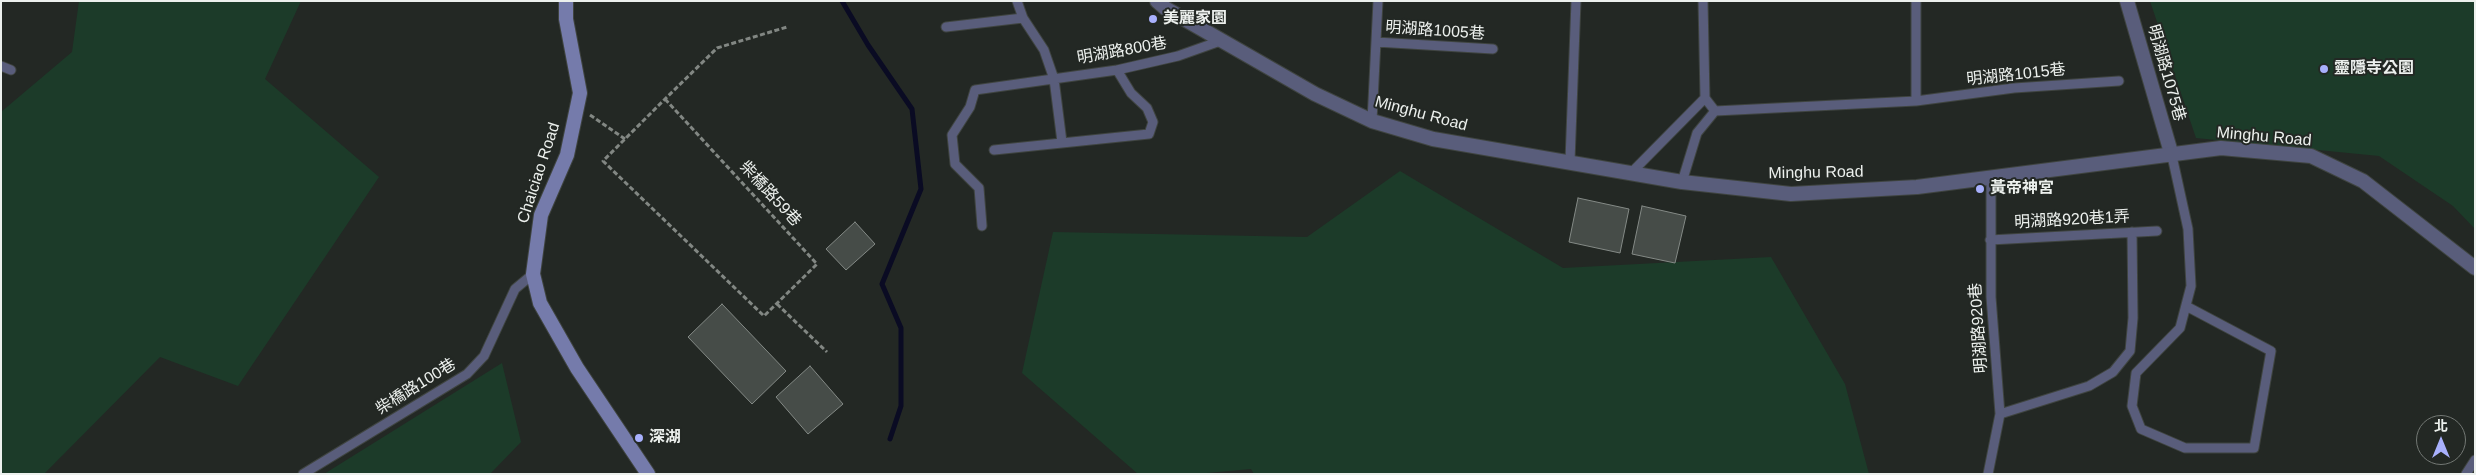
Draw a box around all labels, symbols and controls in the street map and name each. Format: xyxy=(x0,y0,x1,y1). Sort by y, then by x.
place label: 美麗家園 xyxy=(1163,9,1227,29)
marker: 美麗家園 xyxy=(1147,13,1159,25)
street label: 明湖路1005巷 xyxy=(1385,18,1485,44)
street label: 明湖路1075巷 xyxy=(2143,22,2189,124)
street label: 明湖路800巷 xyxy=(1076,34,1168,68)
place label: 靈隱寺公園 xyxy=(2334,59,2414,79)
street label: 明湖路1015巷 xyxy=(1965,60,2067,90)
marker: 靈隱寺公園 xyxy=(2318,63,2330,75)
street label: Minghu Road xyxy=(1373,92,1469,136)
street label: Chaiciao Road xyxy=(514,120,564,226)
street label: Minghu Road xyxy=(2216,123,2312,151)
street label: 柴橋路59巷 xyxy=(735,158,805,230)
street label: Minghu Road xyxy=(1768,163,1864,183)
place label: 黃帝神宮 xyxy=(1990,179,2054,199)
marker: 黃帝神宮 xyxy=(1974,183,1986,195)
street label: 明湖路920巷1弄 xyxy=(2014,207,2130,233)
street label: 明湖路920巷 xyxy=(1966,282,1992,374)
street label: 柴橋路100巷 xyxy=(372,355,460,419)
north arrow xyxy=(2416,415,2466,465)
text: 北 xyxy=(2434,418,2448,434)
place label: 深湖 xyxy=(649,428,681,448)
marker: 深湖 xyxy=(633,432,645,444)

